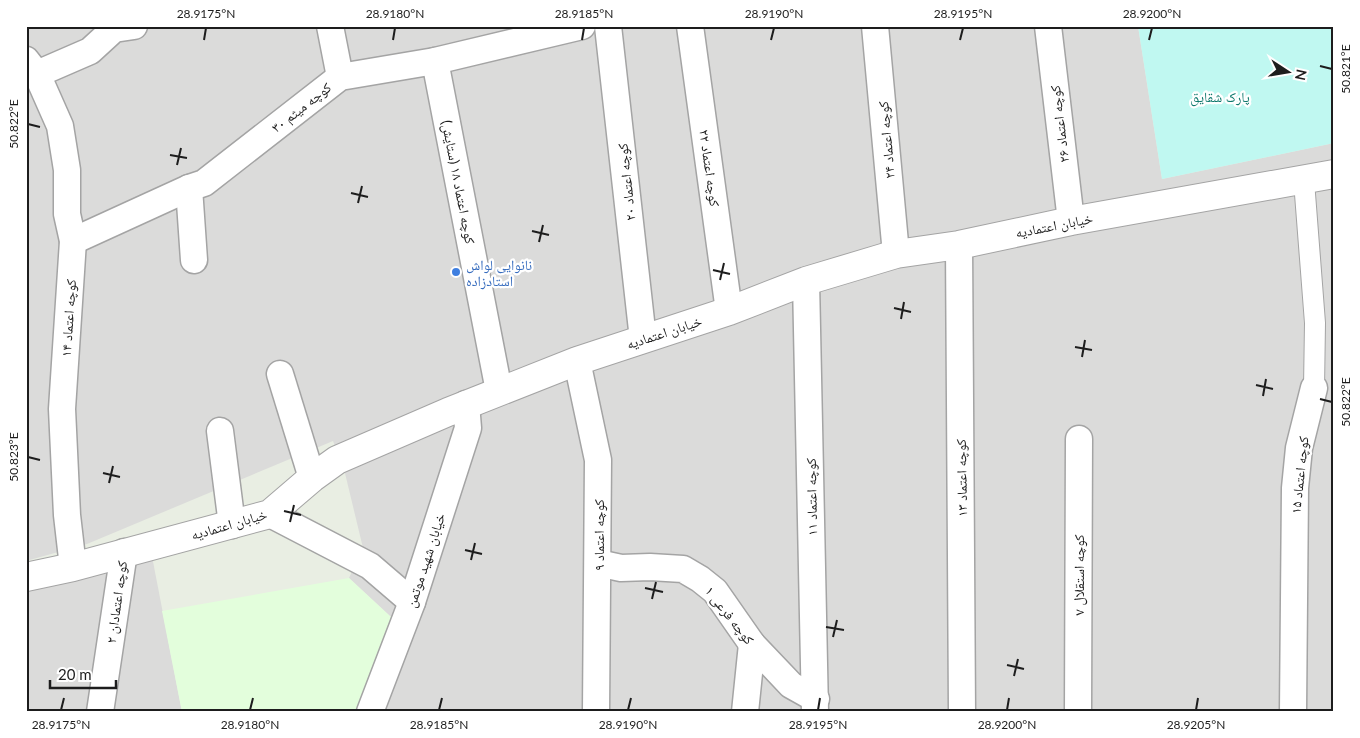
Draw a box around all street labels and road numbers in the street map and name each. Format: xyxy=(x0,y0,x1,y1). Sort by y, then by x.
street label: کوچه میثم ۳۰ xyxy=(268,78,336,137)
street label: کوچه اعتماد ۲۶ xyxy=(1046,84,1073,164)
street label: کوچه اعتماد ۲۴ xyxy=(874,100,899,180)
street label: کوچه اعتماد ۱۸ (ستایش) xyxy=(438,119,479,246)
street label: کوچه اعتماد ۲۲ xyxy=(695,128,724,208)
street label: کوچه اعتماد ۲۰ xyxy=(613,142,640,222)
street label: خیابان اعتمادیه xyxy=(1014,209,1094,242)
street label: کوچه اعتماد ۱۴ xyxy=(57,278,80,358)
street label: خیابان اعتمادیه xyxy=(624,312,704,353)
street label: کوچه اعتماد ۱۵ xyxy=(1286,435,1313,515)
street label: کوچه اعتماد ۱۳ xyxy=(952,439,971,517)
street label: کوچه اعتماد ۱۱ xyxy=(802,458,821,536)
street label: کوچه اعتماد ۹ xyxy=(590,499,608,571)
street label: خیابان اعتمادیه xyxy=(189,505,269,544)
street label: خیابان شهید موتمن xyxy=(402,511,449,610)
street label: کوچه استقلال ۷ xyxy=(1070,534,1088,615)
street label: کوچه اعتمادان ۲ xyxy=(102,559,131,645)
street label: کوچه فرعی ۱ xyxy=(701,582,758,648)

